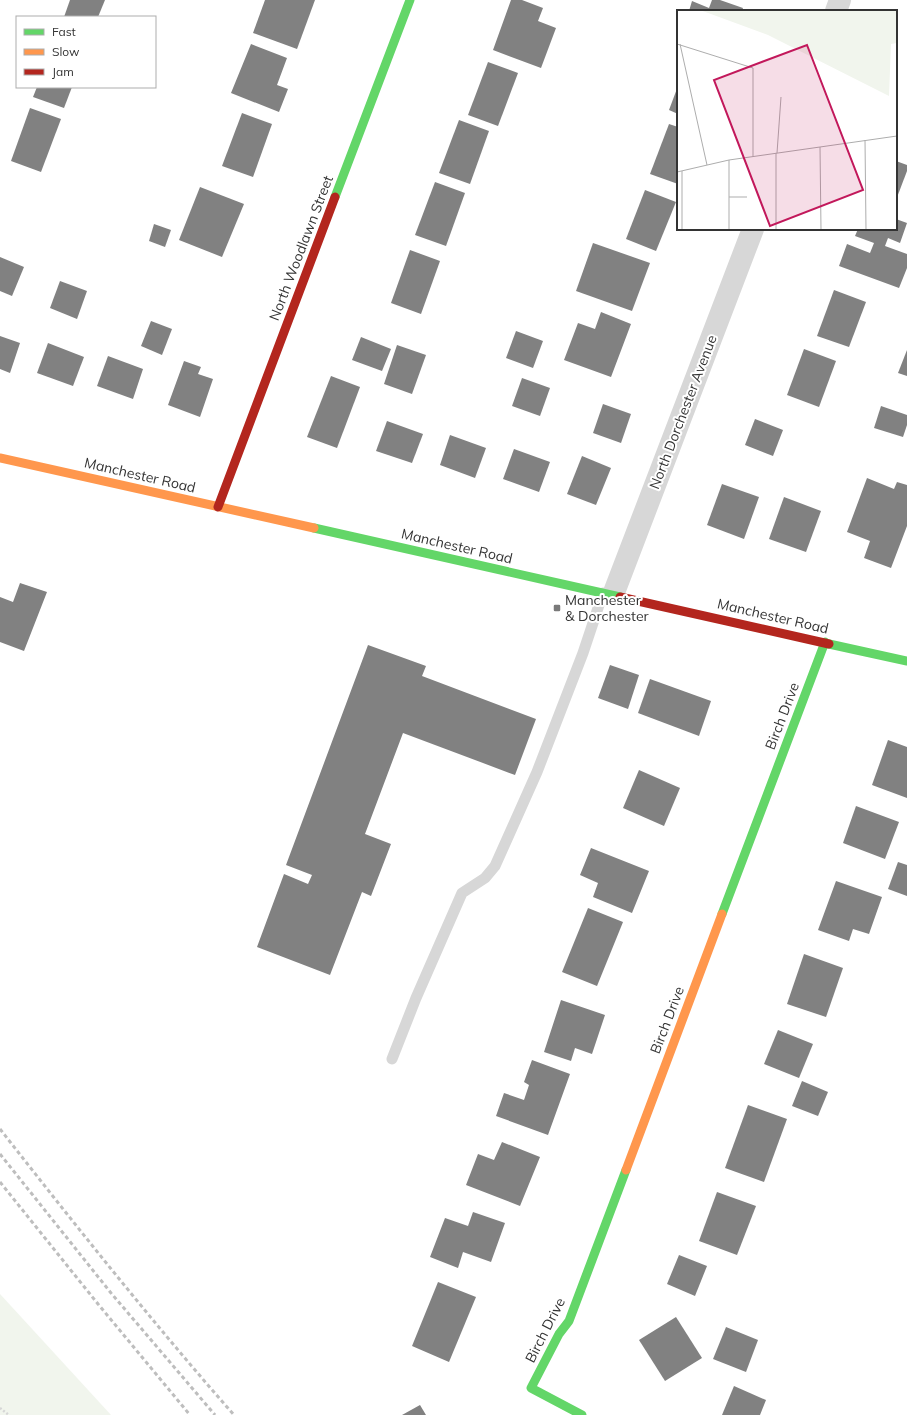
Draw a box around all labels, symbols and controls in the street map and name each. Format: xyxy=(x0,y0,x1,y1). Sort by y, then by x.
inset map xyxy=(677,10,897,230)
legend xyxy=(16,16,156,88)
text: Fast xyxy=(52,24,76,39)
text: Slow xyxy=(52,44,80,59)
text: Jam xyxy=(52,64,74,79)
street label: North Woodlawn Street xyxy=(265,173,337,323)
street label: North Dorchester Avenue xyxy=(645,332,721,492)
street label: Manchester Road xyxy=(83,453,197,497)
street label: Manchester Road xyxy=(400,524,514,568)
place label: Manchester & Dorchester xyxy=(565,591,650,625)
street label: Manchester Road xyxy=(716,594,830,638)
marker: Manchester & Dorchester xyxy=(552,603,562,613)
street label: Birch Drive xyxy=(761,680,803,752)
street label: Birch Drive xyxy=(646,984,688,1056)
street label: Birch Drive xyxy=(521,1295,569,1365)

